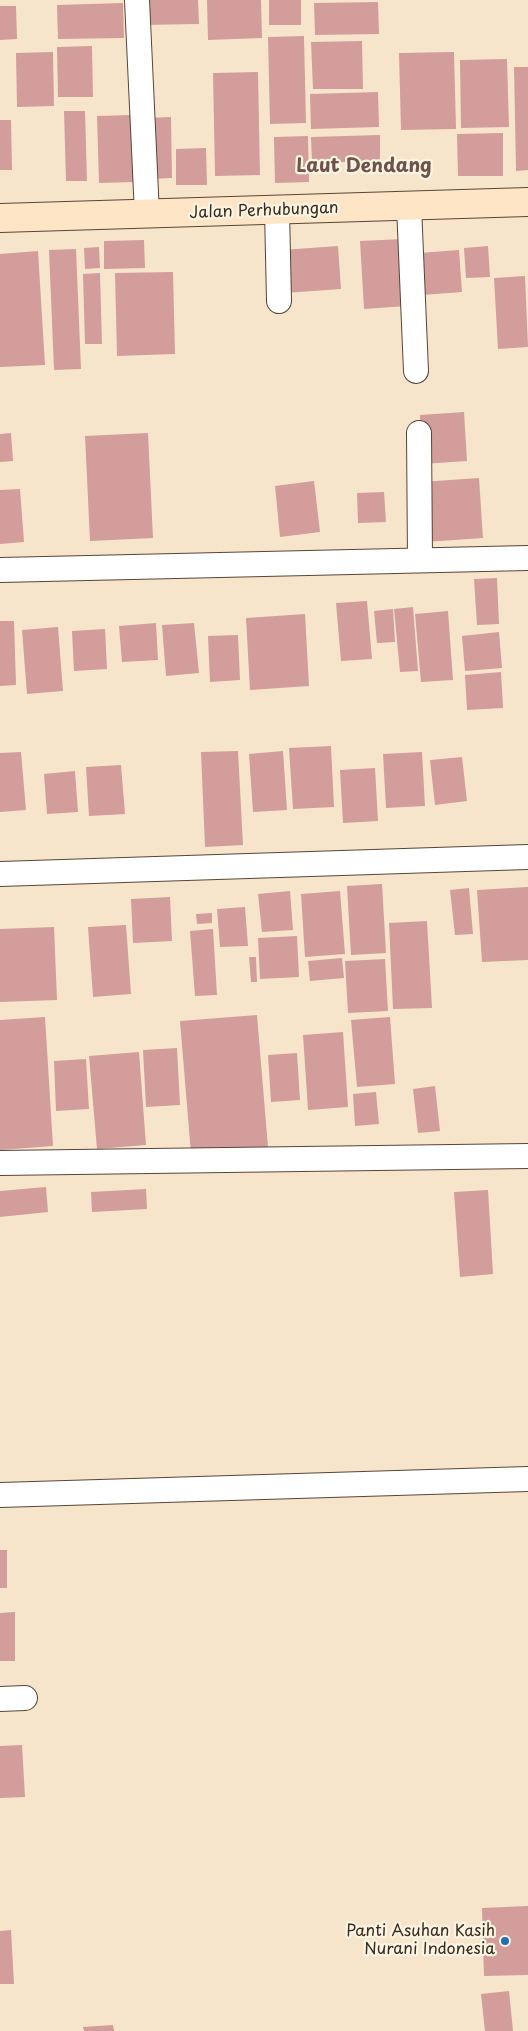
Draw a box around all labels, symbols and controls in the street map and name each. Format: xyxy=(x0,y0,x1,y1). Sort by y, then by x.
district label: Laut Dendang xyxy=(296,156,432,178)
street label: Jalan Perhubungan xyxy=(189,199,339,223)
place label: Panti Asuhan Kasih Nurani Indonesia xyxy=(346,1922,495,1960)
marker: Panti Asuhan Kasih Nurani Indonesia xyxy=(499,1935,511,1947)

